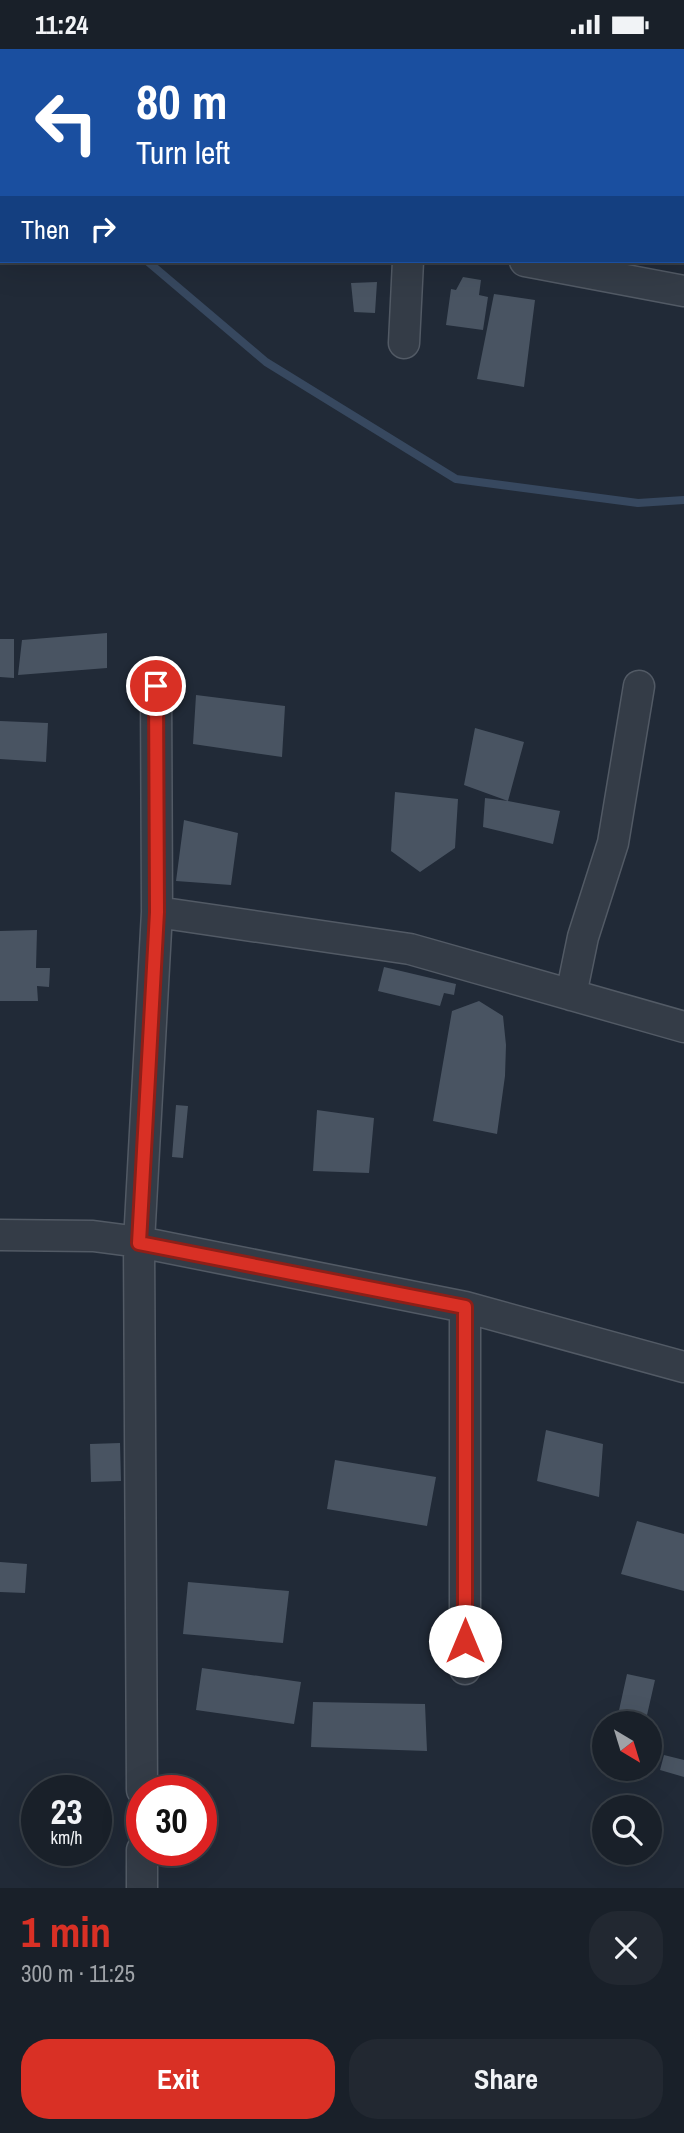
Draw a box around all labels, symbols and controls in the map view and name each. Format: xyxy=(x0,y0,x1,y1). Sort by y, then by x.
text: 11:24 xyxy=(35,7,88,42)
text: 80 m xyxy=(136,68,228,134)
icon: left xyxy=(21,77,112,168)
text: Turn left xyxy=(136,131,230,174)
icon: right xyxy=(84,210,122,248)
text: Then xyxy=(21,212,70,247)
pin xyxy=(126,656,186,716)
icon: arrive xyxy=(137,667,175,705)
position arrow xyxy=(428,1604,502,1678)
north arrow xyxy=(592,1711,662,1781)
map controls xyxy=(592,1711,662,1865)
speed limit sign: 30 xyxy=(126,1775,217,1866)
text: 23 xyxy=(51,1788,82,1835)
button: search xyxy=(592,1795,662,1865)
text: km/h xyxy=(51,1825,83,1850)
text: 1 min xyxy=(21,1904,111,1960)
button: close xyxy=(589,1911,663,1985)
text: 300 m · 11:25 xyxy=(21,1958,135,1989)
button: Exit xyxy=(21,2039,335,2119)
button: Share xyxy=(349,2039,663,2119)

